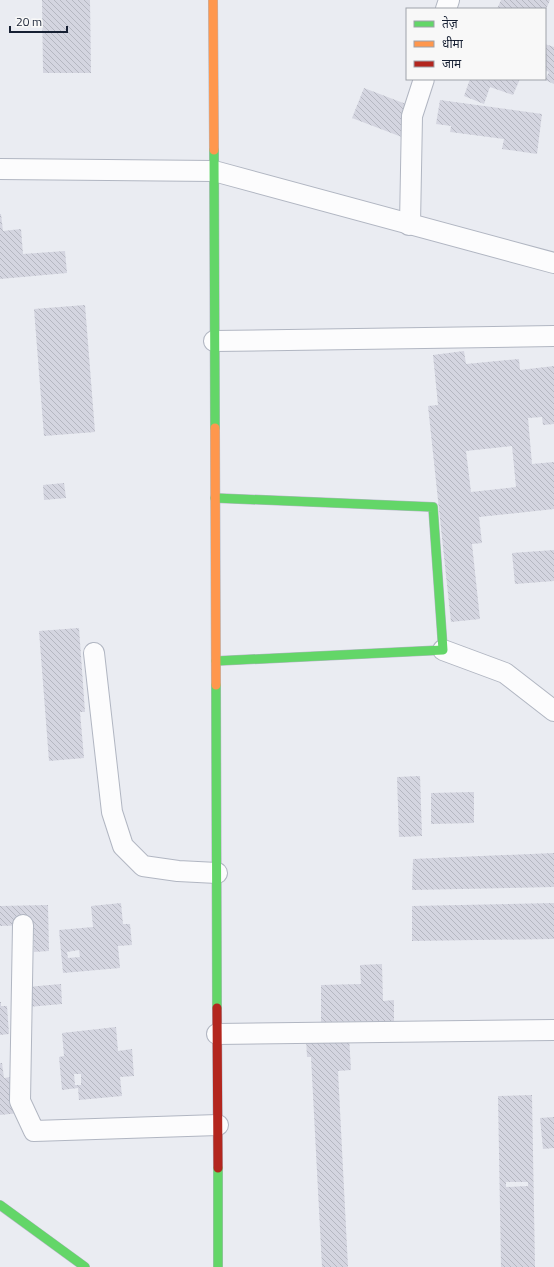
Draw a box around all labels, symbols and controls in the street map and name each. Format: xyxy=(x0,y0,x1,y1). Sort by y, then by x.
scale bar xyxy=(10,8,67,34)
legend xyxy=(406,8,546,80)
text: 20 m xyxy=(16,12,42,31)
text: तेज़ xyxy=(442,14,459,33)
text: धीमा xyxy=(442,34,464,53)
text: जाम xyxy=(442,54,462,73)

